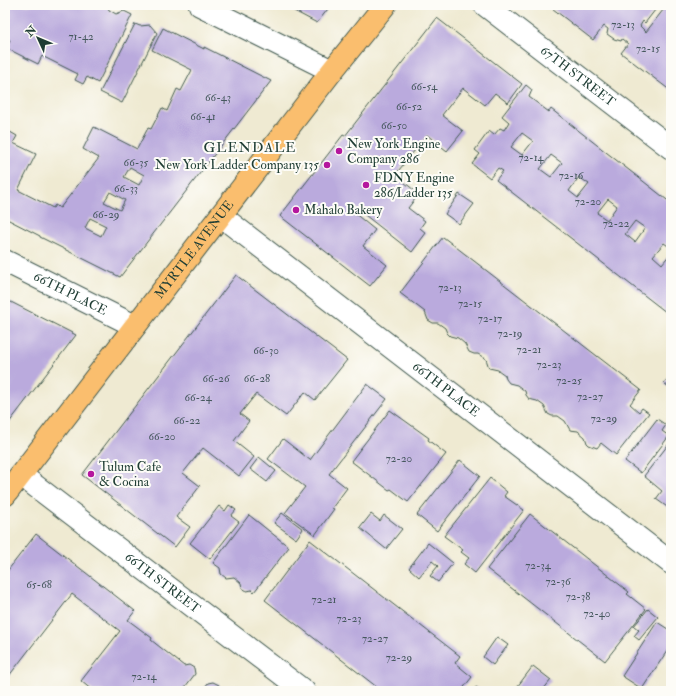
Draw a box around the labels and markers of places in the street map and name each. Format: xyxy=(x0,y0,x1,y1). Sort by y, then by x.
place label: New York Engine Company 286 xyxy=(347,136,441,168)
marker: New York Engine Company 286 xyxy=(334,146,344,156)
place label: New York Ladder Company 135 xyxy=(155,157,319,174)
marker: New York Ladder Company 135 xyxy=(322,160,332,170)
place label: FDNY Engine 286/Ladder 135 xyxy=(374,170,455,201)
marker: FDNY Engine 286/Ladder 135 xyxy=(361,180,371,190)
place label: Mahalo Bakery xyxy=(304,202,382,219)
marker: Mahalo Bakery xyxy=(291,205,301,215)
place label: Tulum Cafe & Cocina xyxy=(99,459,162,490)
marker: Tulum Cafe & Cocina xyxy=(86,469,96,479)

